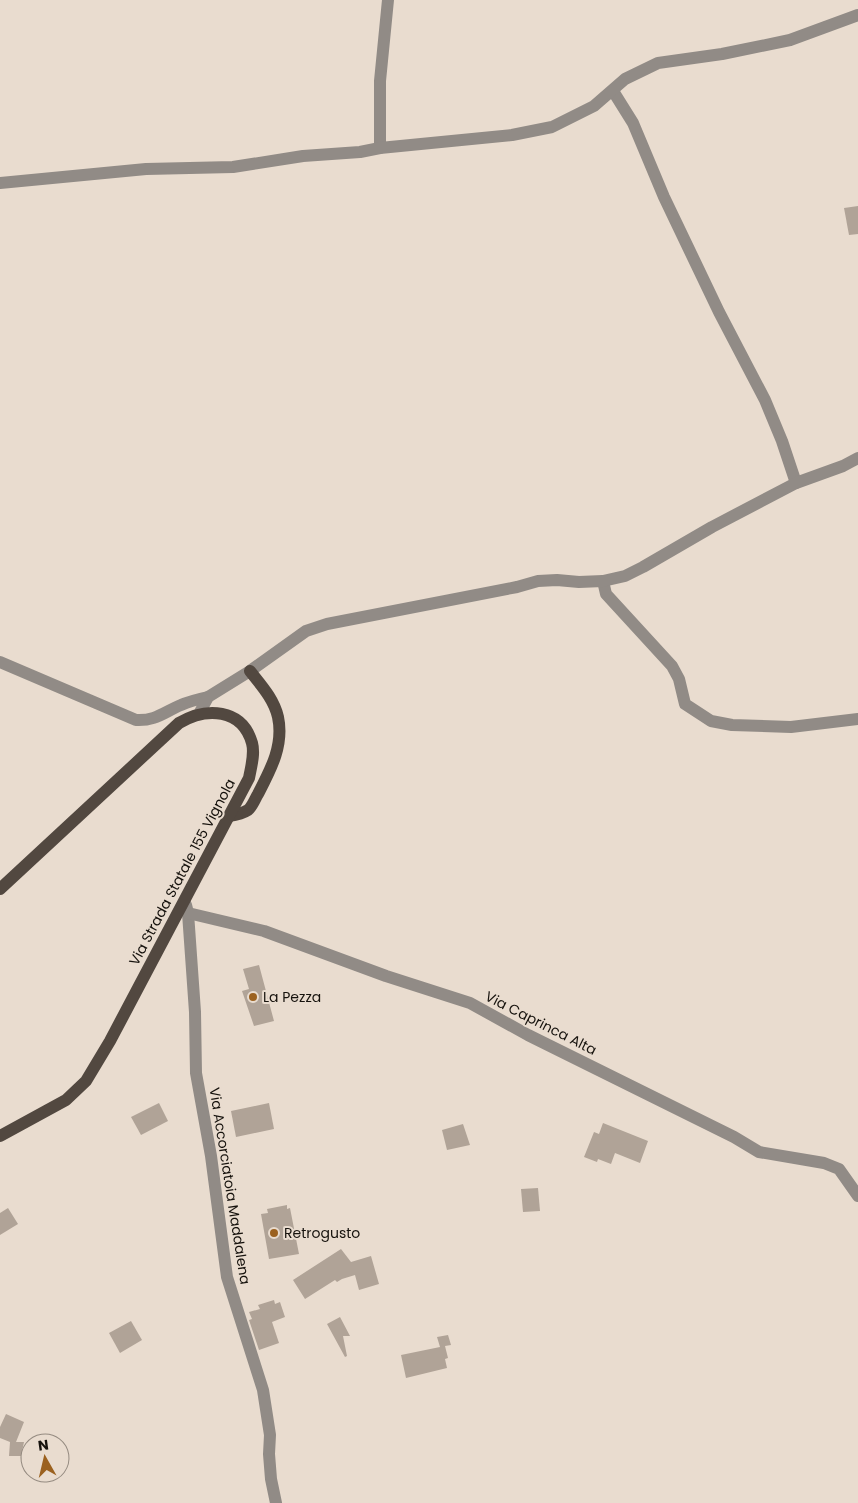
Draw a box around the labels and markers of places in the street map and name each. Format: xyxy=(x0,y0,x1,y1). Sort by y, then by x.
place label: La Pezza xyxy=(263,987,321,1007)
marker: La Pezza xyxy=(247,991,259,1003)
place label: Retrogusto xyxy=(284,1223,360,1243)
marker: Retrogusto xyxy=(268,1227,280,1239)

